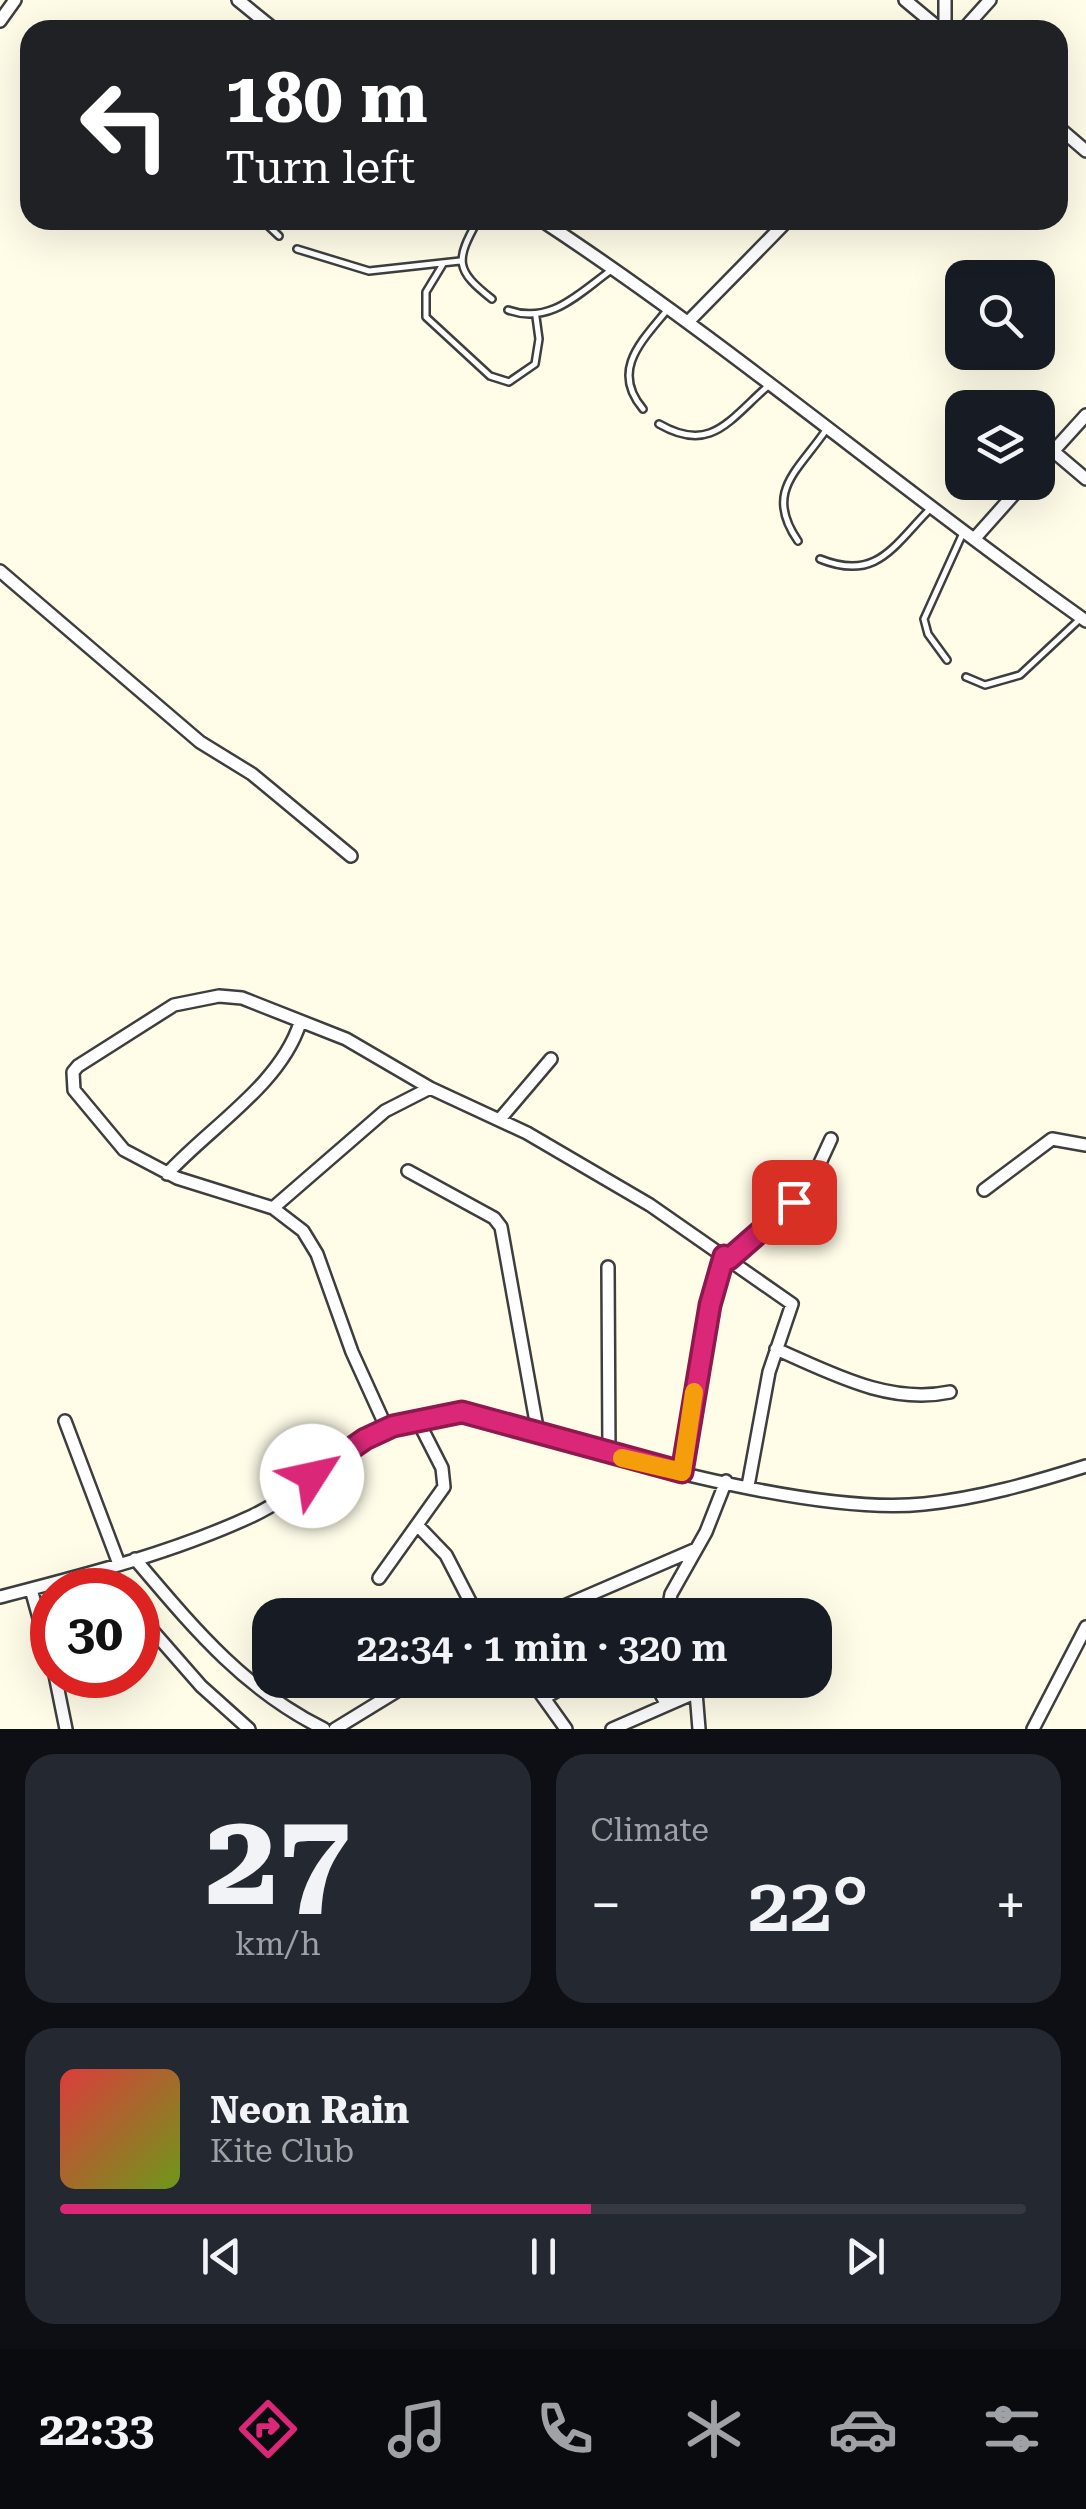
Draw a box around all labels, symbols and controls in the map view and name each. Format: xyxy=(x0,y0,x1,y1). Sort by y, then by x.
text: 180 m xyxy=(225,57,428,139)
icon: left xyxy=(60,60,190,190)
text: Turn left xyxy=(225,141,415,194)
map controls xyxy=(945,260,1055,500)
button: search xyxy=(945,260,1055,370)
button: layers xyxy=(945,390,1055,500)
pin xyxy=(752,1160,837,1245)
icon: arrive xyxy=(767,1175,822,1230)
position arrow xyxy=(260,1424,364,1528)
speed limit sign: 30 xyxy=(30,1568,160,1698)
text: 22:34 · 1 min · 320 m xyxy=(357,1626,728,1670)
text: 27 xyxy=(205,1783,351,1936)
text: Climate xyxy=(591,1811,709,1849)
text: 22° xyxy=(748,1861,869,1949)
text: − xyxy=(591,1873,621,1937)
text: + xyxy=(995,1873,1026,1937)
text: km/h xyxy=(235,1925,321,1963)
text: Neon Rain xyxy=(210,2088,409,2132)
text: Kite Club xyxy=(210,2132,354,2170)
icon: previous xyxy=(194,2229,249,2284)
icon: pause xyxy=(516,2229,571,2284)
icon: next xyxy=(838,2229,893,2284)
icon: directions xyxy=(233,2394,303,2464)
icon: music xyxy=(382,2394,452,2464)
icon: phone xyxy=(530,2394,600,2464)
icon: climate xyxy=(679,2394,749,2464)
icon: car xyxy=(828,2394,898,2464)
icon: filters xyxy=(977,2394,1047,2464)
text: 22:33 xyxy=(39,2403,154,2456)

